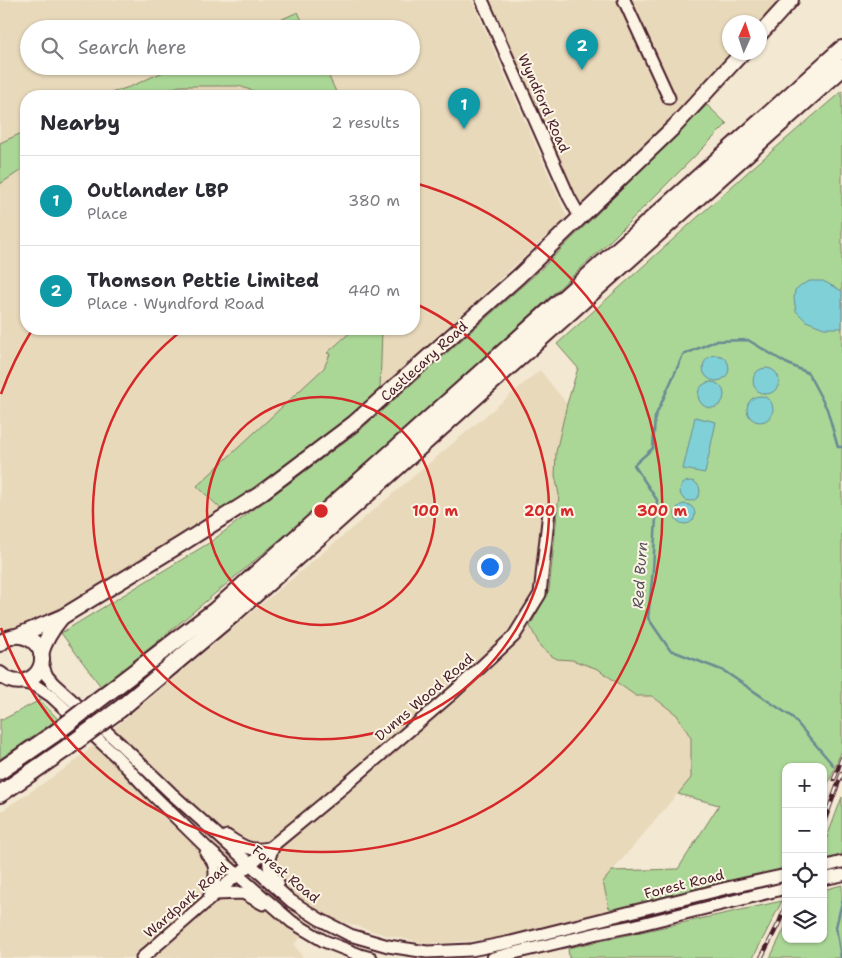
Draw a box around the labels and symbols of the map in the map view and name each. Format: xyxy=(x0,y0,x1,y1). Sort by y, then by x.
north arrow xyxy=(722,15,767,60)
pin: 2 xyxy=(566,29,598,70)
street label: Wyndford Road xyxy=(514,51,574,155)
pin: 1 xyxy=(448,88,480,129)
street label: Castlecary Road xyxy=(377,317,471,405)
text: 100 m xyxy=(412,501,458,521)
text: 200 m xyxy=(524,501,574,521)
text: 300 m xyxy=(637,501,687,521)
centre of rings xyxy=(312,502,330,520)
water label: Red Burn xyxy=(628,541,652,609)
your location xyxy=(477,554,503,580)
street label: Dunns Wood Road xyxy=(371,649,477,745)
street label: Forest Road xyxy=(249,841,324,907)
street label: Wardpark Road xyxy=(140,858,232,942)
street label: Forest Road xyxy=(642,865,726,903)

